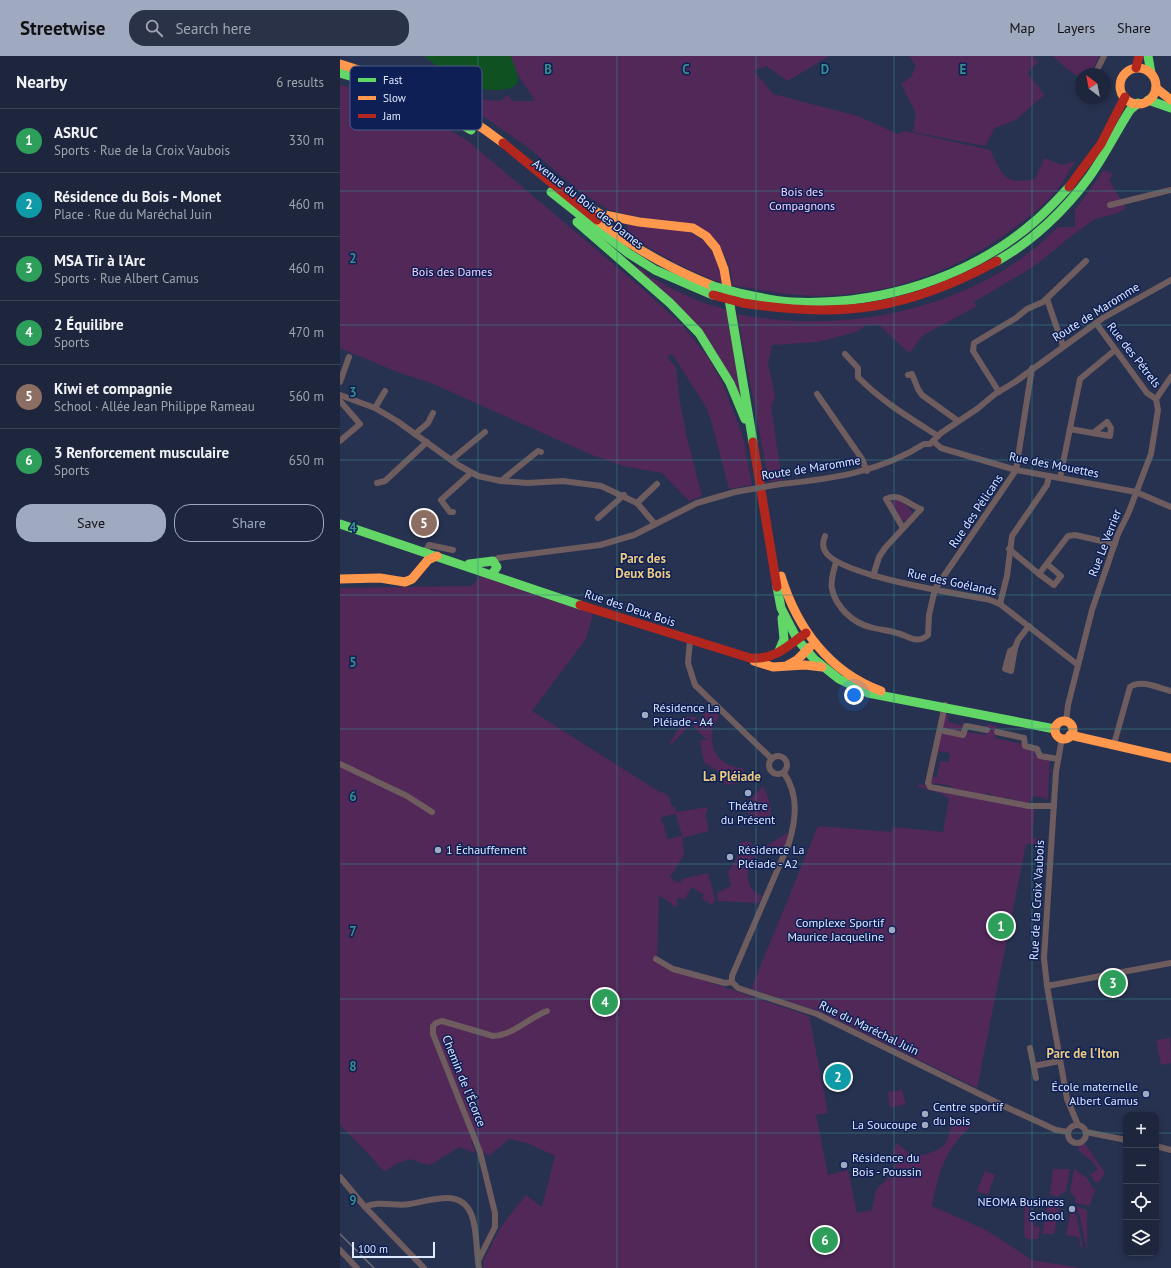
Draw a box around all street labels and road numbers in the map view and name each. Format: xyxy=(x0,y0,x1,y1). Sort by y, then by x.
street label: Avenue du Bois des Dames xyxy=(530,155,647,252)
street label: Route de Maromme xyxy=(1049,279,1142,344)
street label: Rue des Pétrels xyxy=(1104,319,1165,390)
street label: Rue des Mouettes xyxy=(1008,448,1100,481)
street label: Route de Maromme xyxy=(760,452,861,483)
street label: Rue des Pélicans xyxy=(945,471,1006,550)
street label: Rue Le Verrier xyxy=(1085,507,1124,579)
street label: Rue des Goélands xyxy=(906,565,998,598)
street label: Rue des Deux Bois xyxy=(583,586,678,629)
street label: Rue de la Croix Vaubois xyxy=(1026,840,1047,960)
street label: Rue du Maréchal Juin xyxy=(817,997,921,1058)
street label: Chemin de l'Écorce xyxy=(439,1033,490,1129)

